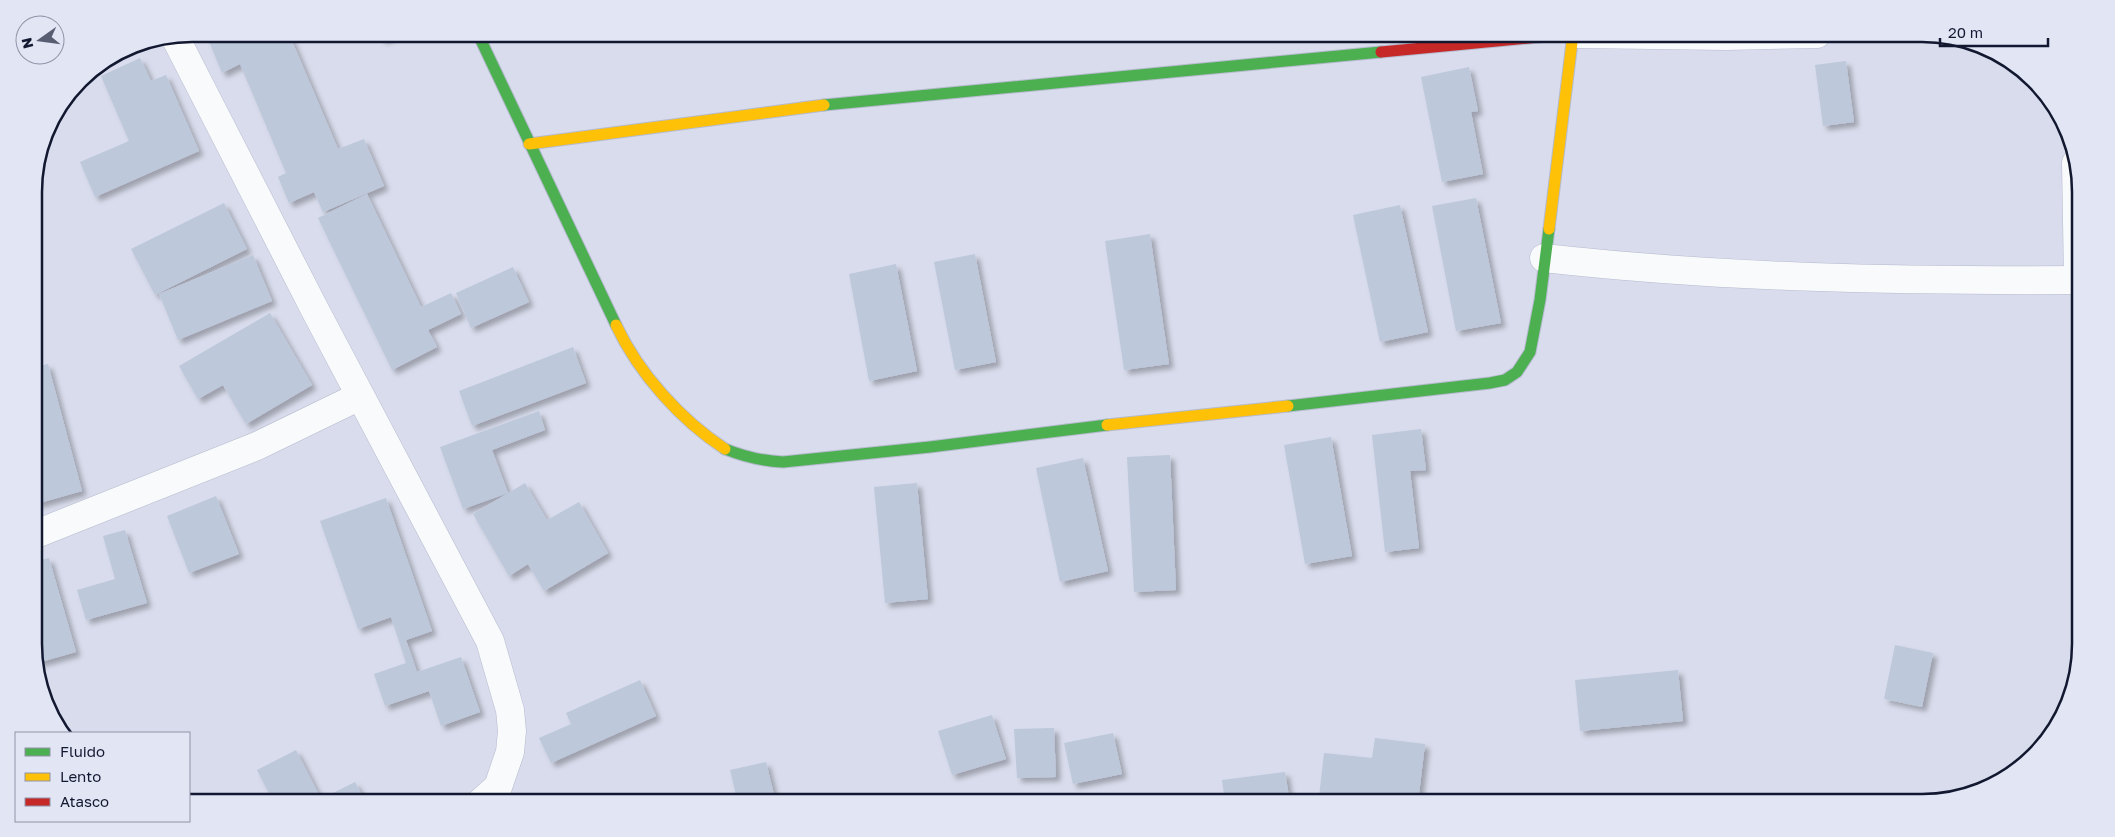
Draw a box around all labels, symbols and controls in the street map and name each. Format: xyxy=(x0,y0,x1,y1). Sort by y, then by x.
north arrow xyxy=(15,15,65,65)
scale bar xyxy=(1940,15,2048,47)
text: 20 m xyxy=(1948,23,1983,41)
text: N xyxy=(17,36,36,50)
legend xyxy=(15,732,190,822)
text: Fluido xyxy=(60,742,105,760)
text: Lento xyxy=(60,767,101,785)
text: Atasco xyxy=(60,792,109,810)

